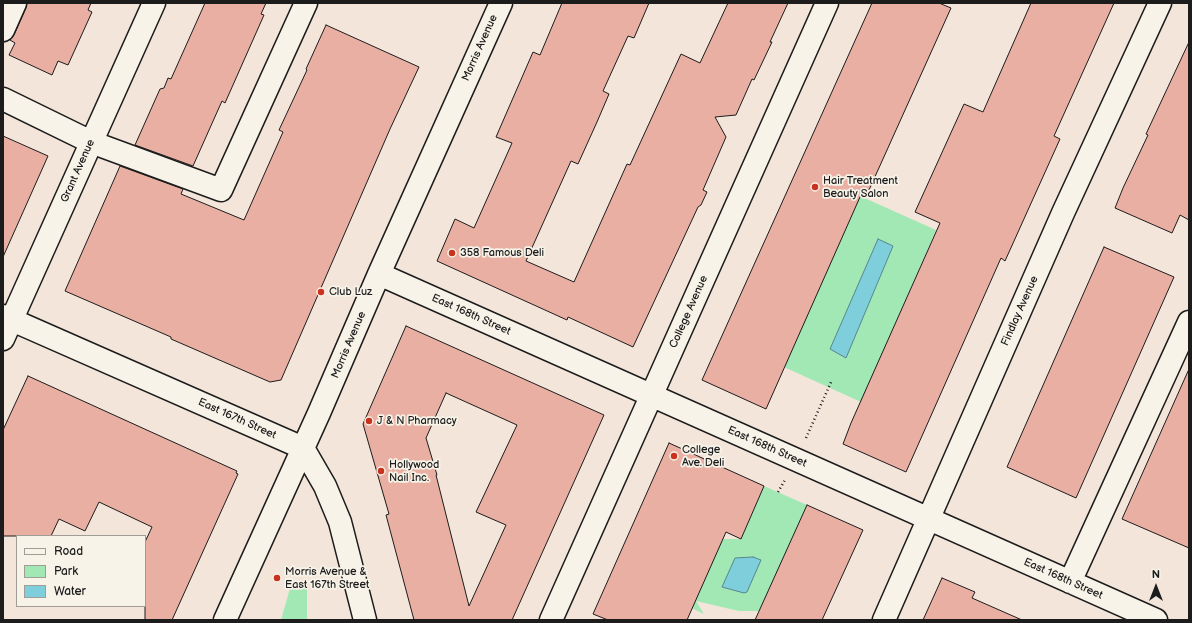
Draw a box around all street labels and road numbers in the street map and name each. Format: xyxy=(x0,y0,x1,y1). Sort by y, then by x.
street label: Morris Avenue xyxy=(459,13,501,83)
street label: Grant Avenue xyxy=(58,137,98,205)
street label: College Avenue xyxy=(667,274,711,350)
street label: Findlay Avenue xyxy=(999,274,1041,348)
street label: East 168th Street xyxy=(429,292,513,338)
street label: Morris Avenue xyxy=(329,309,369,381)
street label: East 167th Street xyxy=(196,396,278,442)
street label: East 168th Street xyxy=(725,424,809,470)
street label: East 168th Street xyxy=(1021,556,1105,602)

